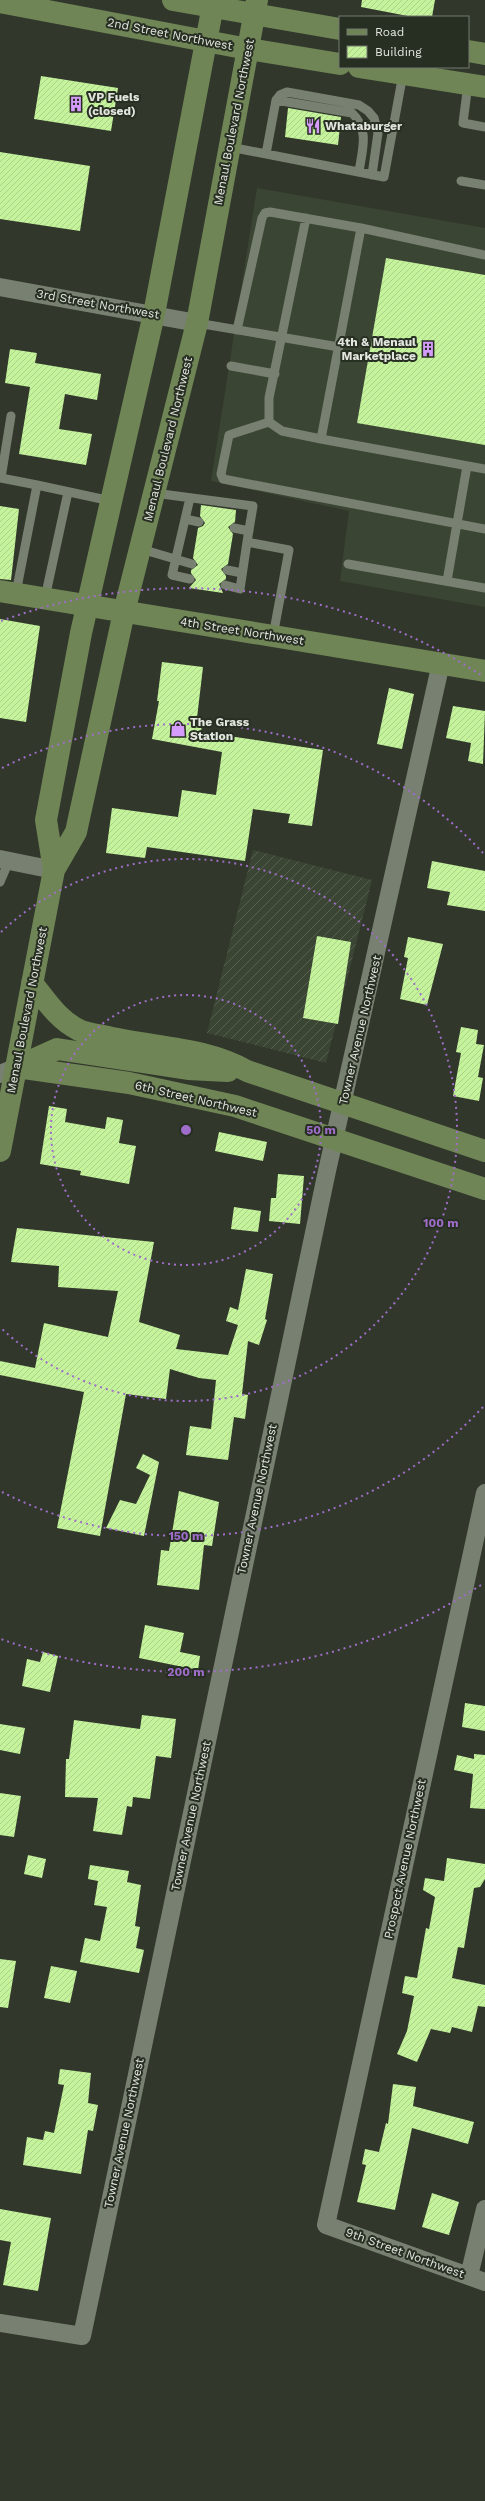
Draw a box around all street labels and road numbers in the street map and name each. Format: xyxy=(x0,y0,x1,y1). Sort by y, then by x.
street label: 2nd Street Northwest xyxy=(106,15,234,53)
street label: Menaul Boulevard Northwest xyxy=(211,38,257,206)
street label: 3rd Street Northwest xyxy=(36,286,160,322)
street label: Menaul Boulevard Northwest xyxy=(141,355,195,523)
street label: 4th Street Northwest xyxy=(179,614,305,648)
street label: Menaul Boulevard Northwest xyxy=(4,926,50,1094)
street label: Towner Avenue Northwest xyxy=(336,954,384,1106)
street label: 6th Street Northwest xyxy=(134,1078,258,1120)
street label: Towner Avenue Northwest xyxy=(234,1423,280,1575)
street label: Towner Avenue Northwest xyxy=(168,1740,214,1892)
street label: Prospect Avenue Northwest xyxy=(381,1778,429,1940)
street label: Towner Avenue Northwest xyxy=(101,2057,147,2209)
street label: 9th Street Northwest xyxy=(344,2225,466,2281)

